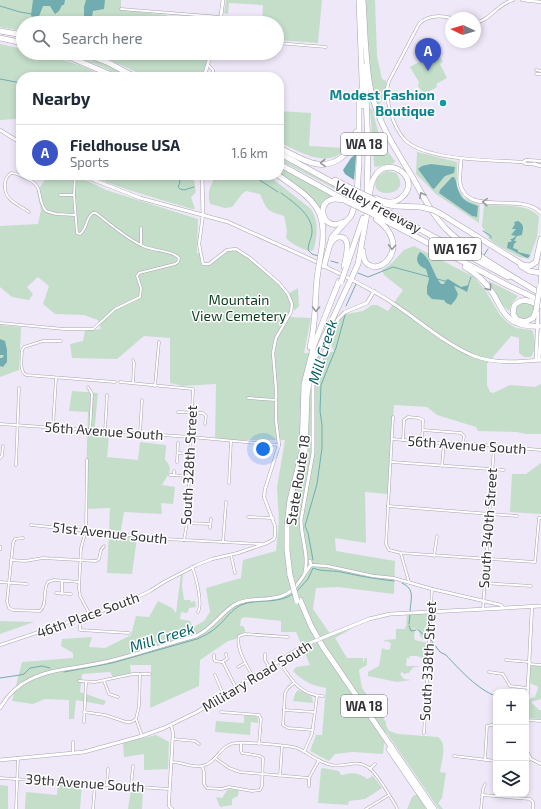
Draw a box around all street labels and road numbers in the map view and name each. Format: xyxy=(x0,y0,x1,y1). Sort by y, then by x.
road number: WA 18 xyxy=(341,133,387,155)
street label: Valley Freeway xyxy=(332,176,425,237)
road number: WA 167 xyxy=(429,238,481,260)
street label: South 328th Street xyxy=(177,405,200,525)
street label: 56th Avenue South xyxy=(44,418,164,443)
street label: 56th Avenue South xyxy=(407,432,527,457)
street label: State Route 18 xyxy=(282,433,313,526)
street label: South 340th Street xyxy=(475,467,500,589)
street label: 51st Avenue South xyxy=(52,518,168,547)
street label: 46th Place South xyxy=(34,588,141,641)
street label: South 338th Street xyxy=(416,601,439,721)
street label: Military Road South xyxy=(199,636,315,715)
road number: WA 18 xyxy=(341,695,387,717)
street label: 39th Avenue South xyxy=(25,770,145,795)

